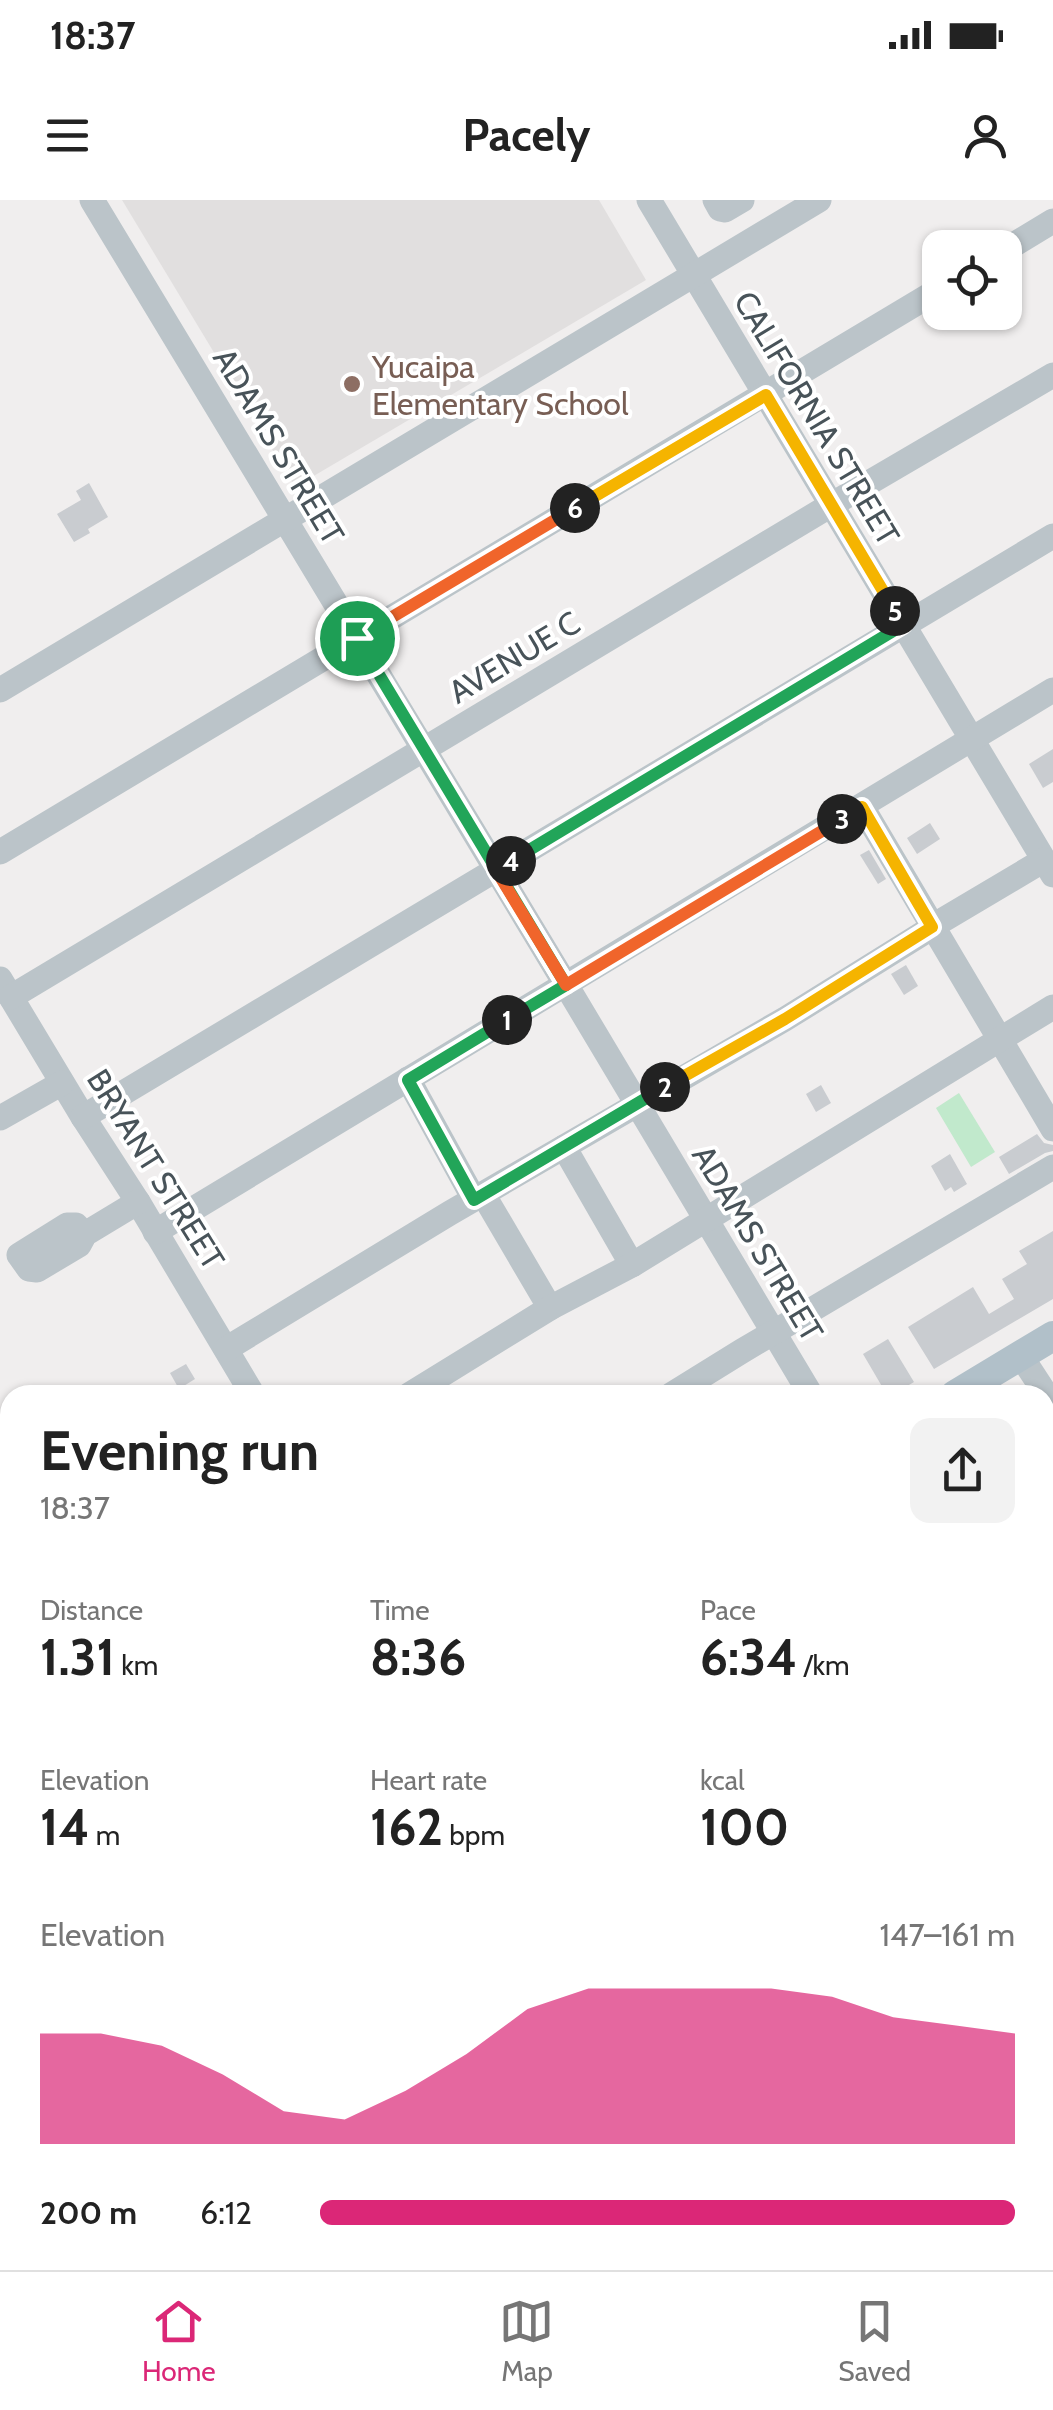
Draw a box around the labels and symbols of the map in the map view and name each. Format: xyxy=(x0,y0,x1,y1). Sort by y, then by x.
street label: CALIFORNIA STREET xyxy=(726,284,908,552)
street label: ADAMS STREET xyxy=(205,341,353,551)
place label: Yucaipa Elementary School xyxy=(371,347,629,423)
marker: Yucaipa Elementary School xyxy=(341,373,363,395)
pin: 6 xyxy=(550,483,600,533)
pin: 5 xyxy=(870,586,920,636)
pin xyxy=(315,596,400,681)
street label: AVENUE C xyxy=(441,603,587,711)
pin: 3 xyxy=(817,794,867,844)
pin: 4 xyxy=(486,836,536,886)
pin: 1 xyxy=(482,995,532,1045)
street label: BRYANT STREET xyxy=(79,1062,233,1276)
pin: 2 xyxy=(640,1062,690,1112)
street label: ADAMS STREET xyxy=(684,1138,832,1348)

